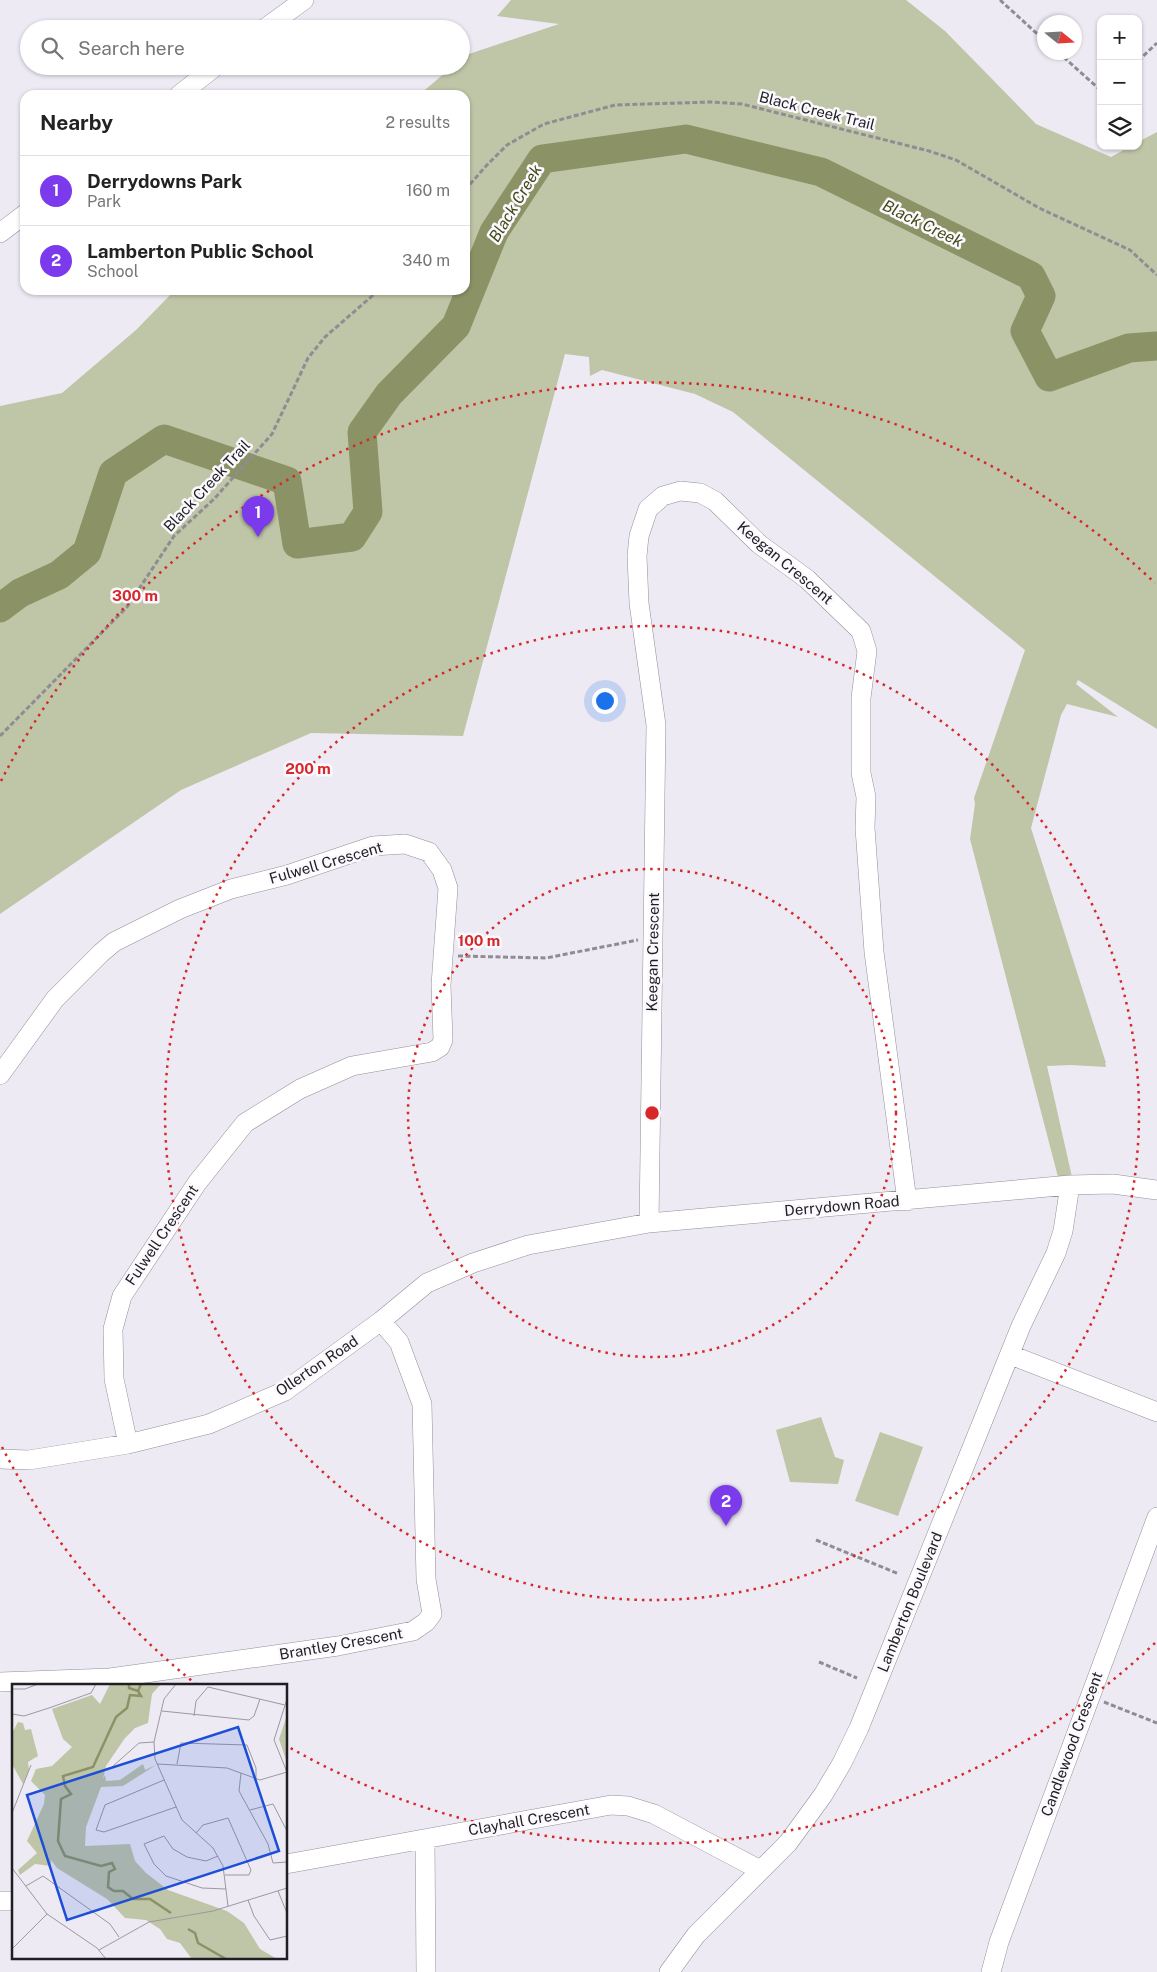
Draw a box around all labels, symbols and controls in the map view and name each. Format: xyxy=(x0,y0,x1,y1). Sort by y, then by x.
north arrow xyxy=(1037,15,1082,60)
map controls xyxy=(1097,15,1142,150)
button: + xyxy=(1097,15,1142,60)
search box xyxy=(20,20,470,75)
icon: search xyxy=(38,34,66,62)
text: Search here xyxy=(78,37,185,59)
button: − xyxy=(1097,60,1142,105)
street label: Black Creek Trail xyxy=(757,88,877,133)
button: layers xyxy=(1097,105,1142,150)
text: Nearby xyxy=(40,110,113,135)
text: 2 results xyxy=(385,113,450,132)
water label: Black Creek xyxy=(485,161,546,245)
text: Derrydowns Park xyxy=(87,170,242,192)
text: 1 xyxy=(53,181,59,200)
text: 160 m xyxy=(406,181,450,200)
text: Park xyxy=(87,192,121,211)
water label: Black Creek xyxy=(880,196,966,251)
text: Lamberton Public School xyxy=(87,240,314,262)
text: 2 xyxy=(51,251,61,270)
text: 340 m xyxy=(402,251,450,270)
text: School xyxy=(87,262,138,281)
street label: Black Creek Trail xyxy=(160,436,253,535)
pin: 1 xyxy=(242,496,274,537)
street label: Keegan Crescent xyxy=(734,518,837,608)
text: 300 m xyxy=(112,587,158,604)
your location xyxy=(592,688,618,714)
text: 200 m xyxy=(285,760,331,777)
street label: Fulwell Crescent xyxy=(267,838,385,887)
street label: Keegan Crescent xyxy=(643,892,662,1012)
text: 100 m xyxy=(458,932,500,949)
centre of rings xyxy=(643,1104,661,1122)
street label: Fulwell Crescent xyxy=(122,1181,202,1288)
street label: Derrydown Road xyxy=(784,1192,900,1219)
street label: Ollerton Road xyxy=(272,1332,361,1399)
pin: 2 xyxy=(710,1485,742,1526)
street label: Lamberton Boulevard xyxy=(874,1529,945,1674)
street label: Brantley Crescent xyxy=(278,1624,404,1663)
street label: Candlewood Crescent xyxy=(1037,1669,1106,1819)
inset map xyxy=(12,1684,288,1960)
street label: Clayhall Crescent xyxy=(467,1800,591,1839)

